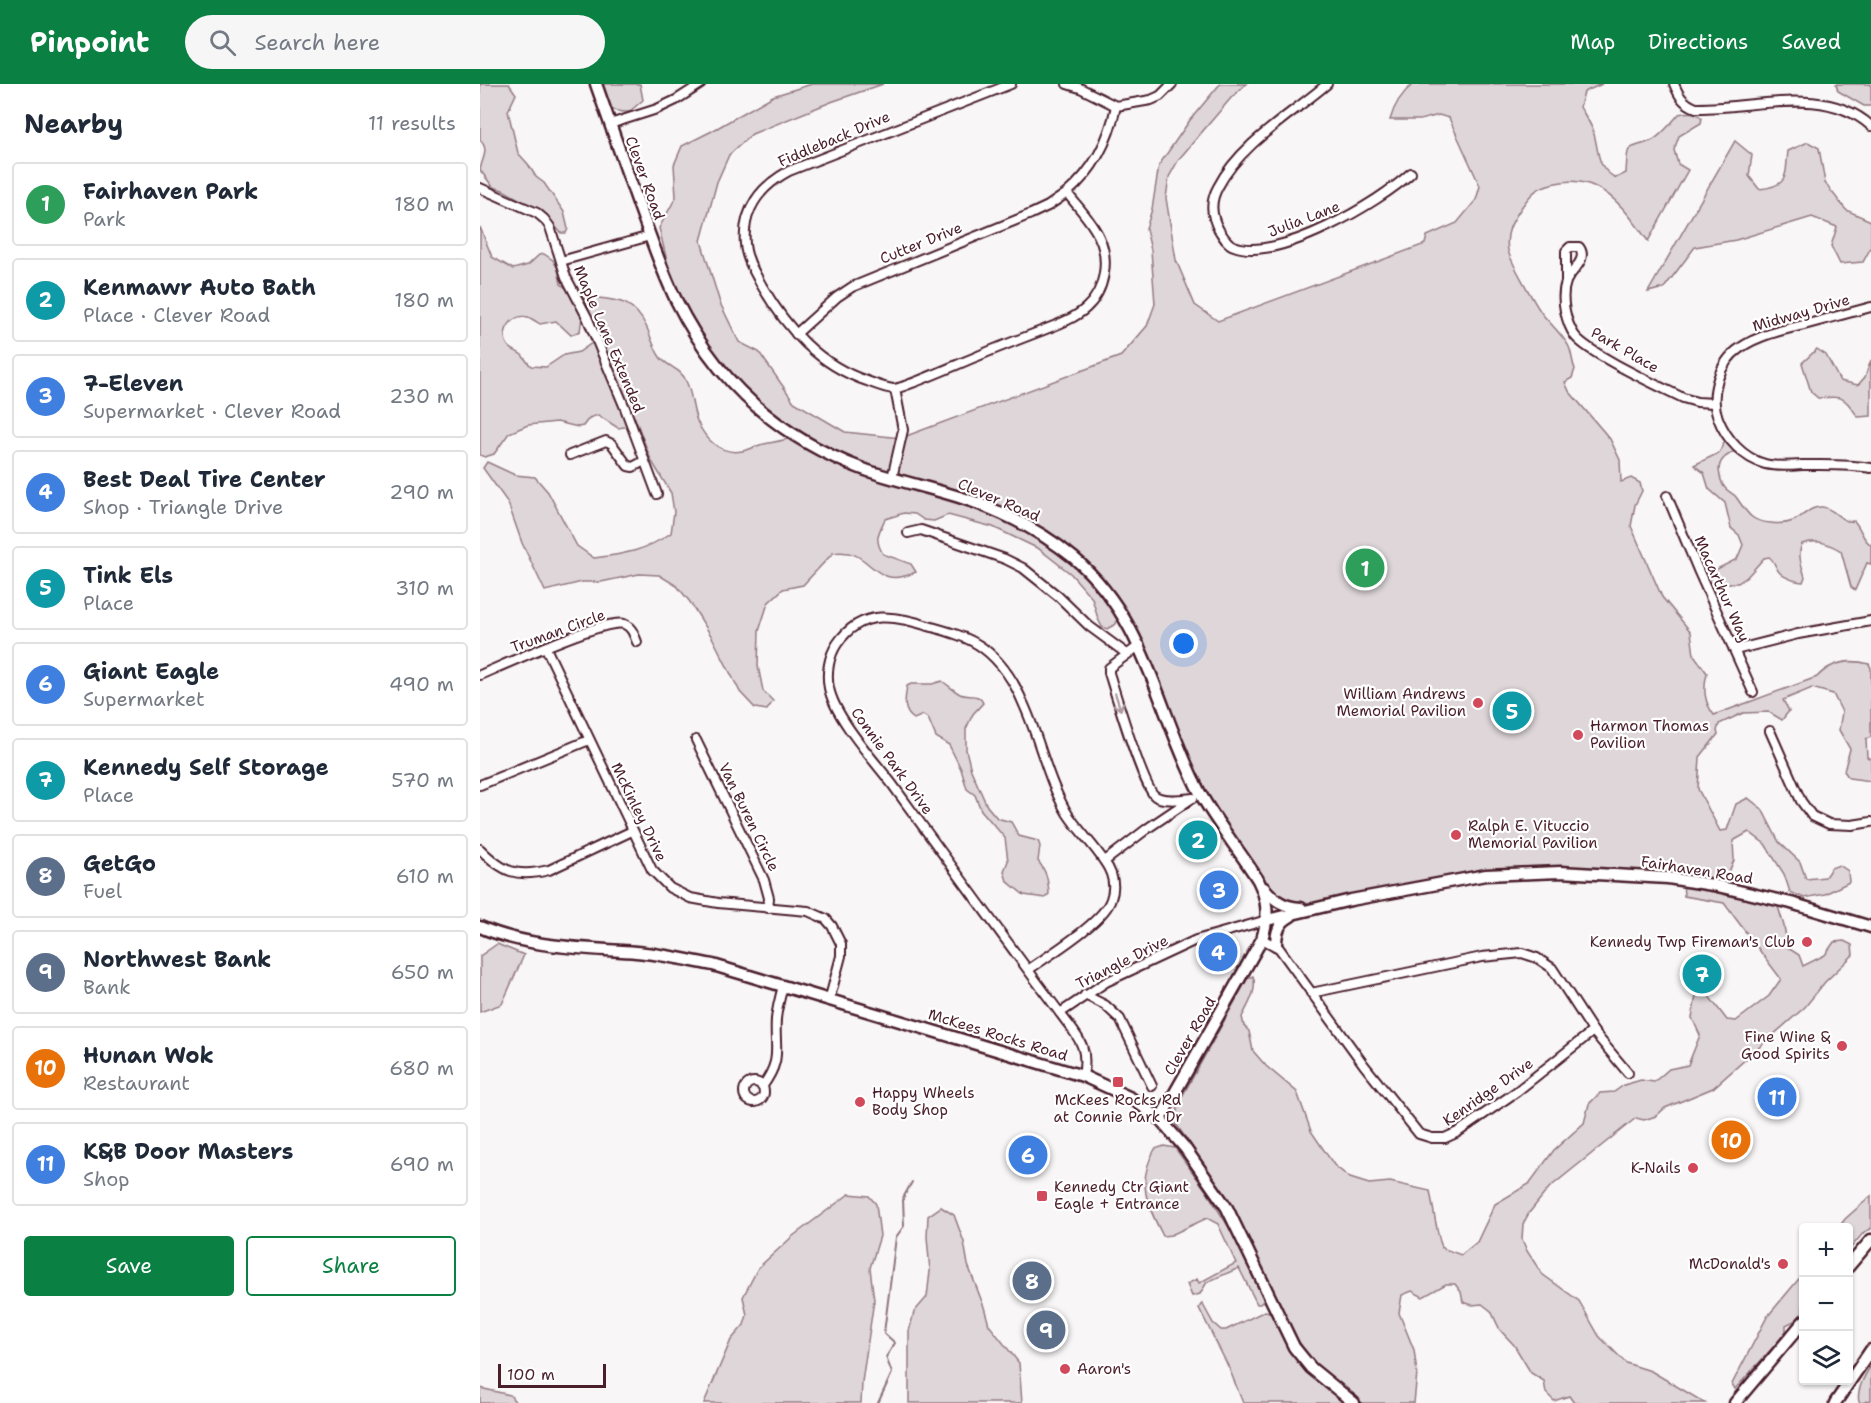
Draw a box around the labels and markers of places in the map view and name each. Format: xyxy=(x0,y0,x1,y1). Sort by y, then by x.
pin: 1 xyxy=(1346,546,1384,590)
place label: William Andrews Memorial Pavilion xyxy=(1337,684,1466,721)
pin: 5 xyxy=(1492,688,1532,734)
marker: William Andrews Memorial Pavilion xyxy=(1471,696,1485,710)
place label: Harmon Thomas Pavilion xyxy=(1590,716,1709,753)
marker: Harmon Thomas Pavilion xyxy=(1571,728,1585,742)
place label: Ralph E. Vituccio Memorial Pavilion xyxy=(1468,816,1597,853)
pin: 2 xyxy=(1178,818,1218,862)
marker: Ralph E. Vituccio Memorial Pavilion xyxy=(1449,828,1463,842)
pin: 3 xyxy=(1200,868,1238,912)
pin: 4 xyxy=(1198,930,1238,974)
place label: Kennedy Twp Fireman's Club xyxy=(1590,932,1795,952)
marker: Kennedy Twp Fireman's Club xyxy=(1800,935,1814,949)
pin: 7 xyxy=(1682,952,1722,996)
place label: Fine Wine & Good Spirits xyxy=(1741,1027,1831,1064)
marker: Fine Wine & Good Spirits xyxy=(1835,1039,1849,1053)
pin: 11 xyxy=(1758,1074,1796,1120)
marker: McKees Rocks Rd at Connie Park Dr xyxy=(1111,1075,1125,1089)
place label: Happy Wheels Body Shop xyxy=(872,1083,975,1120)
place label: McKees Rocks Rd at Connie Park Dr xyxy=(1054,1090,1182,1127)
marker: Happy Wheels Body Shop xyxy=(853,1095,867,1109)
pin: 10 xyxy=(1712,1118,1750,1162)
pin: 6 xyxy=(1008,1132,1048,1178)
place label: K-Nails xyxy=(1631,1158,1681,1178)
marker: K-Nails xyxy=(1686,1161,1700,1175)
place label: Kennedy Ctr Giant Eagle + Entrance xyxy=(1054,1177,1189,1214)
marker: Kennedy Ctr Giant Eagle + Entrance xyxy=(1035,1189,1049,1203)
place label: McDonald's xyxy=(1689,1254,1771,1274)
marker: McDonald's xyxy=(1776,1257,1790,1271)
pin: 8 xyxy=(1012,1258,1052,1304)
pin: 9 xyxy=(1026,1308,1066,1352)
place label: Aaron's xyxy=(1077,1359,1131,1379)
marker: Aaron's xyxy=(1058,1362,1072,1376)

